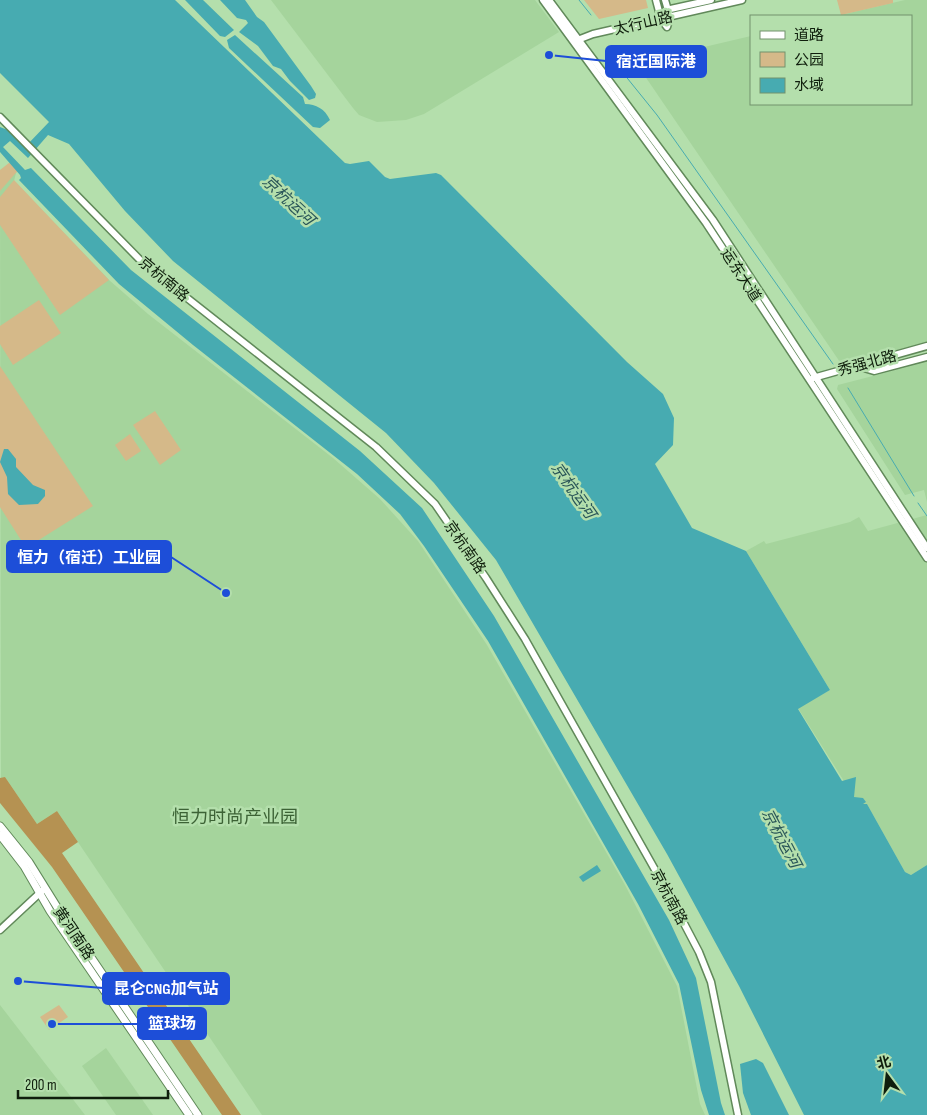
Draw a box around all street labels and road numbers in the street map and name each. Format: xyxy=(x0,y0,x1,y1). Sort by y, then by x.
street label: 太行山路 xyxy=(612,7,674,39)
street label: 运东大道 xyxy=(716,245,765,306)
street label: 京杭南路 xyxy=(135,253,193,306)
street label: 秀强北路 xyxy=(836,347,899,380)
street label: 京杭南路 xyxy=(440,517,490,577)
street label: 京杭南路 xyxy=(646,866,691,928)
street label: 黄河南路 xyxy=(49,903,98,963)

